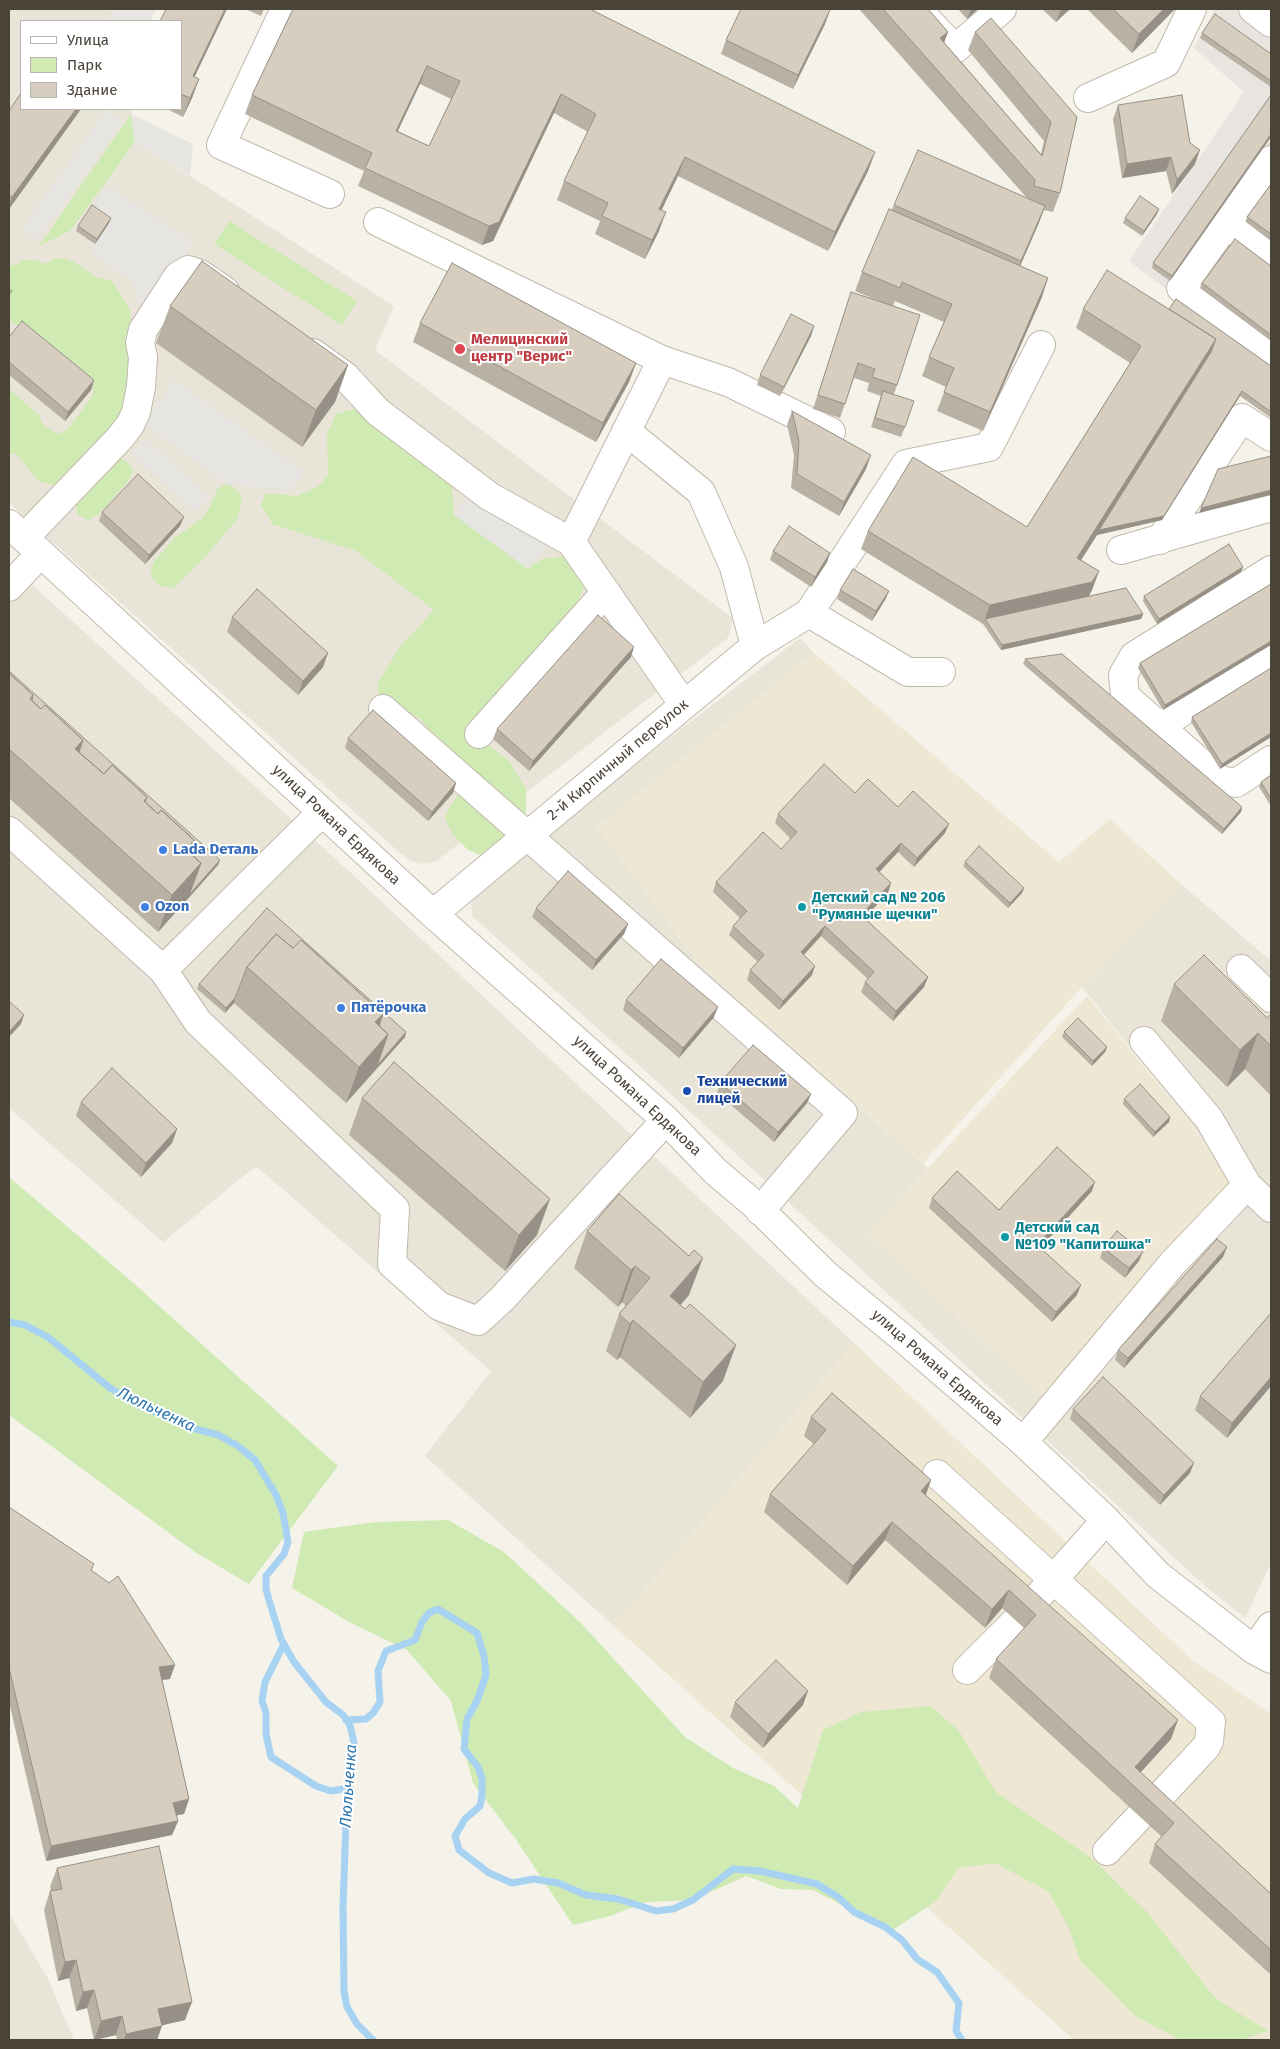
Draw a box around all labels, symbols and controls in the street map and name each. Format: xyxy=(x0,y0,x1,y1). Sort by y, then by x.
legend xyxy=(20,20,182,110)
text: Улица xyxy=(67,31,109,49)
text: Парк xyxy=(67,56,102,74)
text: Здание xyxy=(67,81,117,99)
place label: Мелицинский центр "Верис" xyxy=(471,331,572,366)
marker: Мелицинский центр "Верис" xyxy=(453,342,467,356)
street label: 2-й Кирпичный переулок xyxy=(544,696,692,824)
street label: улица Романа Ердякова xyxy=(268,761,404,889)
place label: Lada Dеталь xyxy=(173,841,258,859)
marker: Lada Dеталь xyxy=(157,844,169,856)
place label: Детский сад № 206 "Румяные щечки" xyxy=(812,889,945,924)
place label: Ozon xyxy=(155,898,189,916)
marker: Ozon xyxy=(139,901,151,913)
marker: Детский сад № 206 "Румяные щечки" xyxy=(796,901,808,913)
place label: Пятёрочка xyxy=(351,999,426,1017)
marker: Пятёрочка xyxy=(335,1002,347,1014)
street label: улица Романа Ердякова xyxy=(569,1032,705,1160)
place label: Технический лицей xyxy=(697,1073,787,1108)
marker: Технический лицей xyxy=(681,1085,693,1097)
place label: Детский сад №109 "Капитошка" xyxy=(1015,1219,1151,1254)
marker: Детский сад №109 "Капитошка" xyxy=(999,1231,1011,1243)
street label: улица Романа Ердякова xyxy=(868,1306,1006,1430)
water label: Люльченка xyxy=(114,1384,198,1436)
water label: Люльченка xyxy=(337,1744,361,1828)

